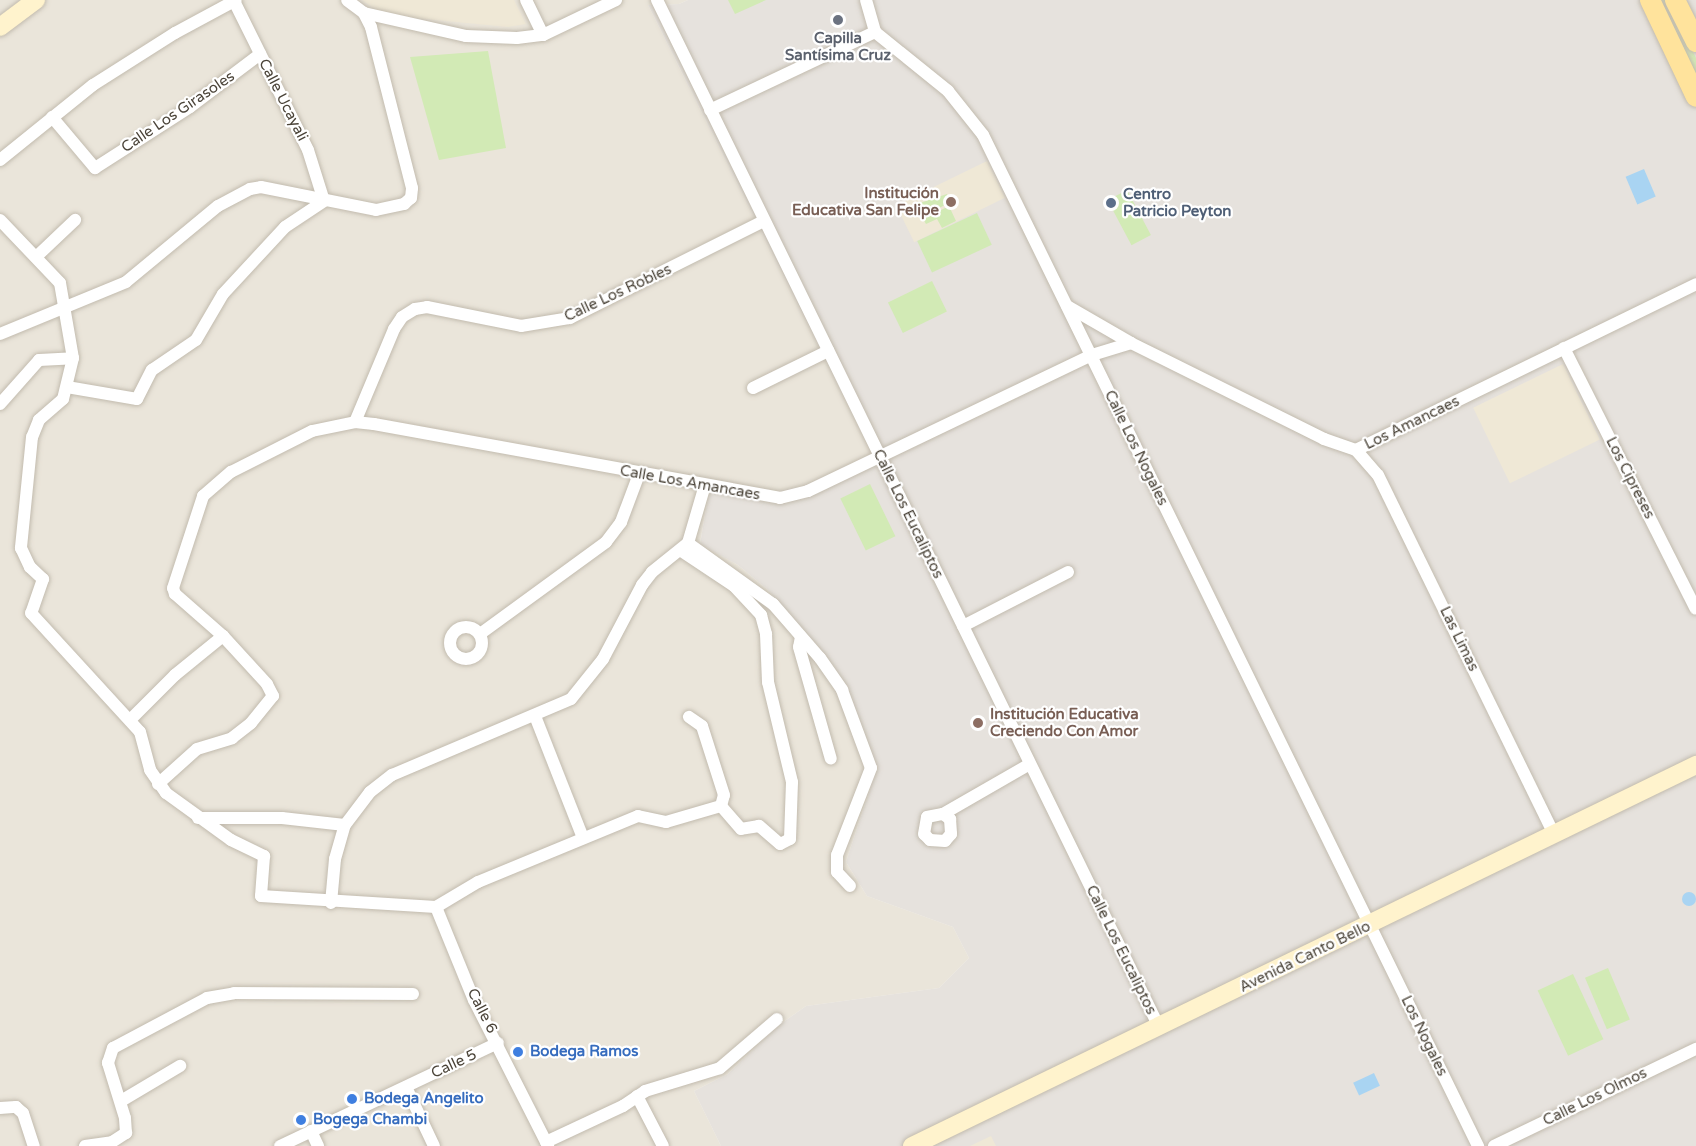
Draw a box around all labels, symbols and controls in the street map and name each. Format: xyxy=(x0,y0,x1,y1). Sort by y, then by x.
marker: Capilla Santísima Cruz xyxy=(831,13,845,27)
place label: Capilla Santísima Cruz xyxy=(785,29,891,64)
street label: Calle Ucayali xyxy=(255,56,311,144)
street label: Calle Los Girasoles xyxy=(118,67,238,157)
place label: Institución Educativa San Felipe xyxy=(792,184,939,219)
place label: Centro Patricio Peyton xyxy=(1123,185,1231,220)
marker: Institución Educativa San Felipe xyxy=(944,195,958,209)
marker: Centro Patricio Peyton xyxy=(1104,196,1118,210)
street label: Calle Los Robles xyxy=(562,260,674,326)
street label: Calle Los Nogales xyxy=(1100,387,1172,509)
street label: Los Amancaes xyxy=(1362,392,1462,454)
street label: Los Cipreses xyxy=(1602,434,1658,522)
street label: Calle Los Eucaliptos xyxy=(869,447,947,581)
street label: Calle Los Amancaes xyxy=(618,462,762,504)
street label: Las Limas xyxy=(1436,604,1482,674)
place label: Institución Educativa Creciendo Con Amor xyxy=(990,705,1139,740)
marker: Institución Educativa Creciendo Con Amor xyxy=(971,716,985,730)
street label: Calle Los Eucaliptos xyxy=(1082,883,1160,1017)
street label: Avenida Canto Bello xyxy=(1237,917,1373,997)
street label: Calle 6 xyxy=(463,985,501,1037)
street label: Los Nogales xyxy=(1397,993,1451,1079)
place label: Bodega Ramos xyxy=(530,1043,638,1061)
marker: Bodega Ramos xyxy=(511,1045,525,1059)
street label: Calle 5 xyxy=(428,1046,480,1082)
street label: Calle Los Olmos xyxy=(1540,1064,1650,1130)
place label: Bodega Angelito xyxy=(364,1090,484,1108)
marker: Bodega Angelito xyxy=(345,1092,359,1106)
place label: Bogega Chambi xyxy=(313,1111,427,1129)
marker: Bogega Chambi xyxy=(294,1113,308,1127)

